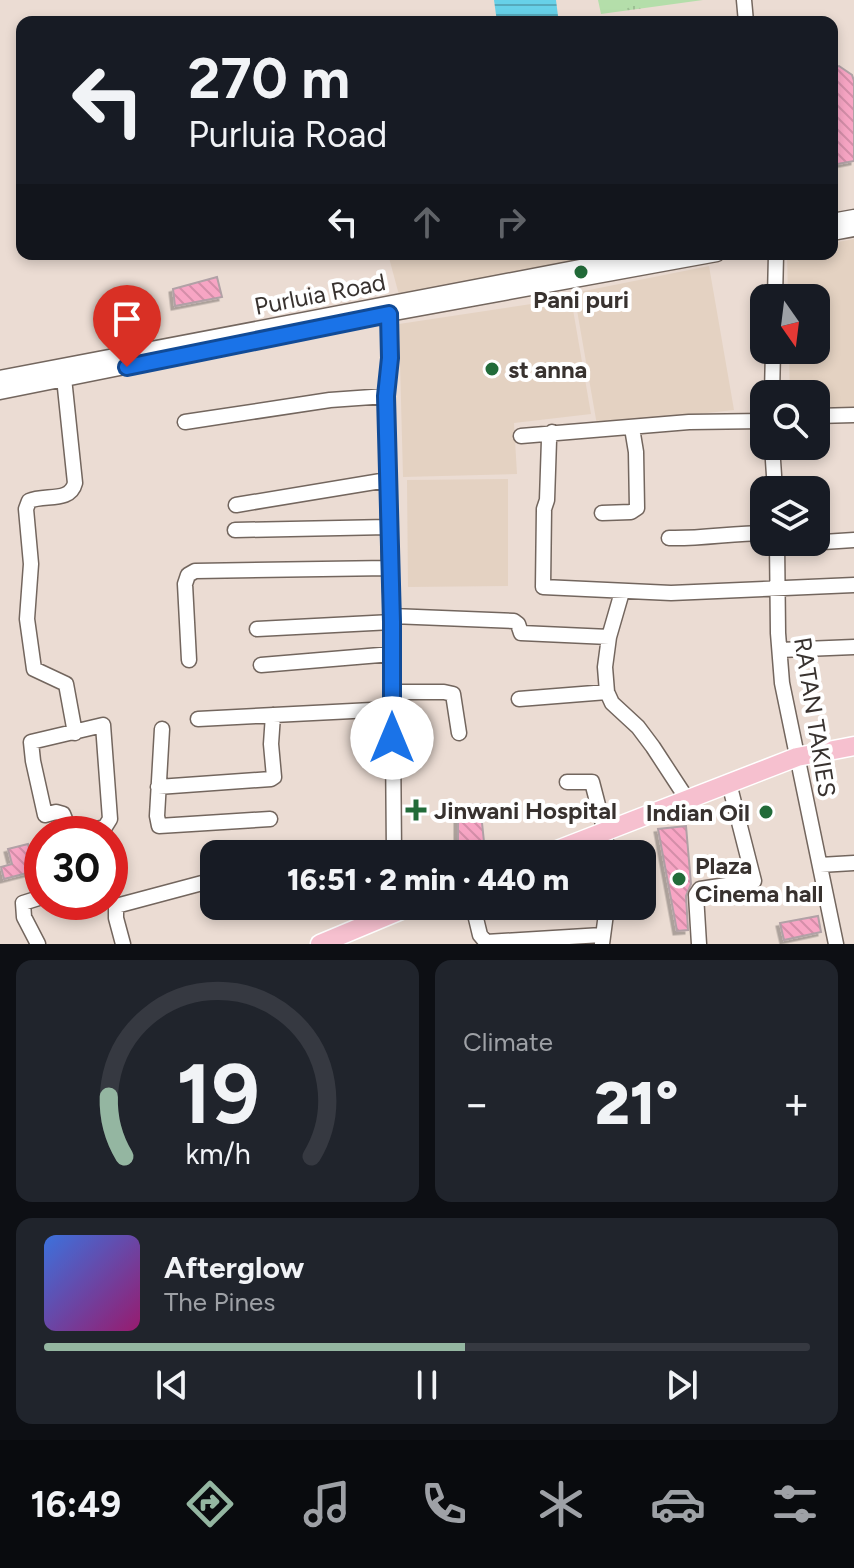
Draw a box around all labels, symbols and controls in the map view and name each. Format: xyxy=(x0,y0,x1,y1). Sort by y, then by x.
text: 270 m xyxy=(188,45,350,112)
icon: left xyxy=(56,48,160,152)
text: Purluia Road xyxy=(188,113,387,156)
icon: left xyxy=(321,200,365,244)
icon: ahead xyxy=(405,200,449,244)
icon: right xyxy=(489,200,533,244)
marker: Pani puri xyxy=(572,263,590,281)
street label: Purluia Road xyxy=(252,267,388,321)
north arrow xyxy=(750,284,830,364)
map controls xyxy=(750,284,830,556)
pin xyxy=(93,285,161,367)
place label: Pani puri xyxy=(533,285,629,314)
icon: arrive xyxy=(105,297,149,341)
place label: st anna xyxy=(508,355,587,384)
marker: st anna xyxy=(483,360,501,378)
button: search xyxy=(750,380,830,460)
button: layers xyxy=(750,476,830,556)
street label: RATAN TAKIES xyxy=(788,635,842,799)
position arrow xyxy=(350,696,434,780)
place label: Jinwani Hospital xyxy=(434,796,617,825)
place label: Indian Oil xyxy=(646,798,750,827)
marker: Jinwani Hospital xyxy=(405,799,427,821)
marker: Indian Oil xyxy=(757,803,775,821)
speed limit sign: 30 xyxy=(24,816,128,920)
place label: Plaza Cinema hall xyxy=(695,851,823,908)
text: 16:51 · 2 min · 440 m xyxy=(287,861,569,898)
marker: Plaza Cinema hall xyxy=(670,870,688,888)
text: Climate xyxy=(463,1026,553,1058)
text: 19 xyxy=(176,1044,259,1144)
text: 21° xyxy=(595,1067,678,1139)
text: − xyxy=(463,1077,490,1130)
text: + xyxy=(783,1077,810,1130)
text: km/h xyxy=(185,1137,250,1171)
text: Afterglow xyxy=(164,1249,304,1286)
text: The Pines xyxy=(164,1286,275,1318)
icon: previous xyxy=(150,1363,194,1407)
icon: pause xyxy=(405,1363,449,1407)
icon: next xyxy=(660,1363,704,1407)
icon: directions xyxy=(182,1476,238,1532)
icon: music xyxy=(299,1476,355,1532)
icon: phone xyxy=(416,1476,472,1532)
icon: climate xyxy=(533,1476,589,1532)
icon: car xyxy=(650,1476,706,1532)
icon: filters xyxy=(767,1476,823,1532)
text: 16:49 xyxy=(31,1483,121,1526)

